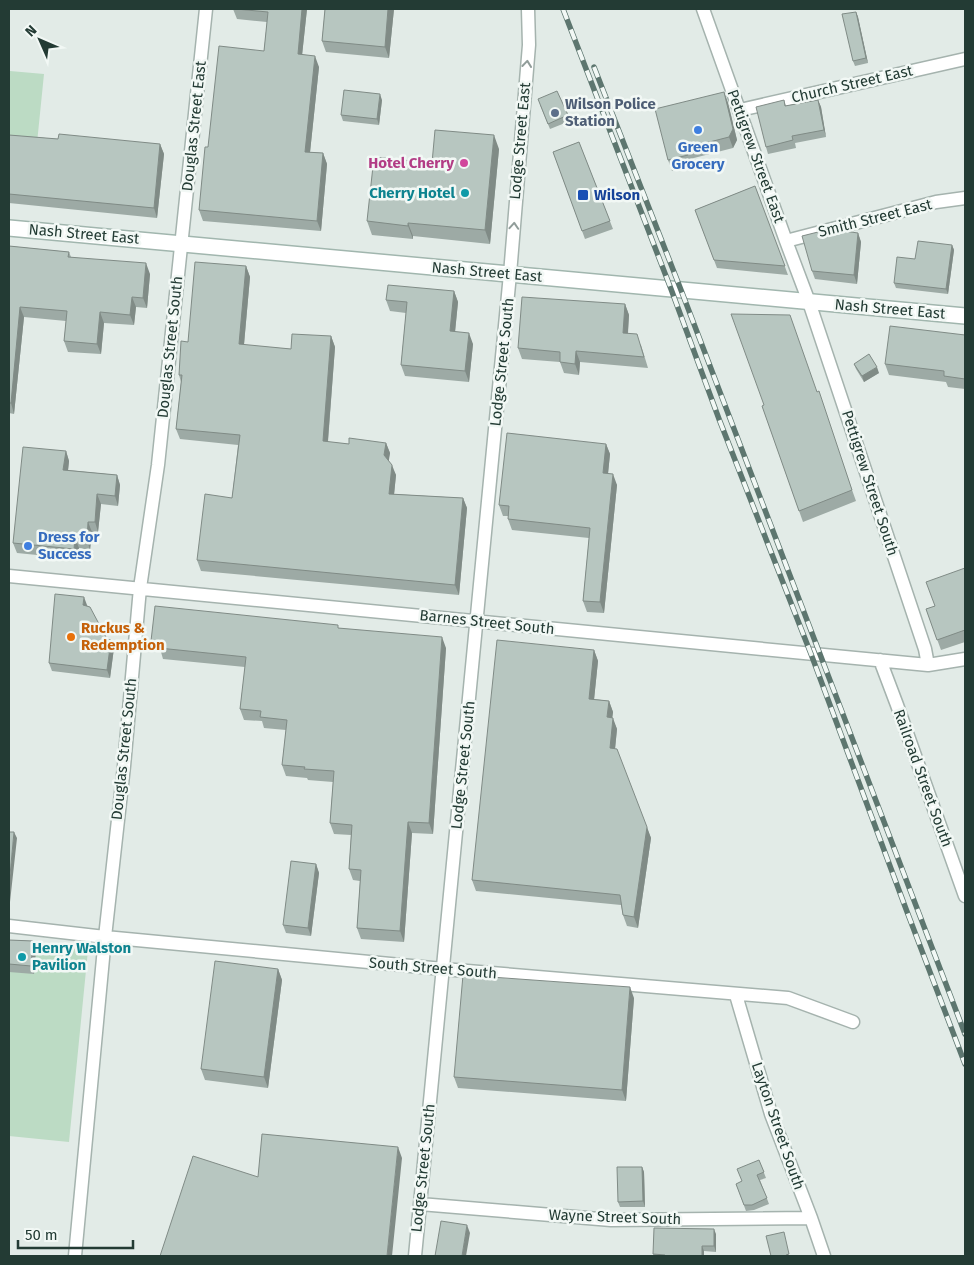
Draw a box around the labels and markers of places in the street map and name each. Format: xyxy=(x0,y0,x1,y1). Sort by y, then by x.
place label: Wilson Police Station xyxy=(565,95,656,130)
marker: Wilson Police Station xyxy=(549,107,561,119)
marker: Green Grocery xyxy=(692,124,704,136)
place label: Green Grocery xyxy=(672,138,725,173)
place label: Hotel Cherry xyxy=(368,154,454,172)
marker: Hotel Cherry xyxy=(458,157,470,169)
place label: Cherry Hotel xyxy=(369,184,456,202)
place label: Wilson xyxy=(594,186,640,204)
marker: Cherry Hotel xyxy=(459,187,471,199)
marker: Wilson xyxy=(576,188,590,202)
place label: Dress for Success xyxy=(38,528,101,563)
marker: Dress for Success xyxy=(22,540,34,552)
place label: Ruckus & Redemption xyxy=(81,619,165,654)
marker: Ruckus & Redemption xyxy=(65,631,77,643)
place label: Henry Walston Pavilion xyxy=(32,939,131,974)
marker: Henry Walston Pavilion xyxy=(16,951,28,963)

